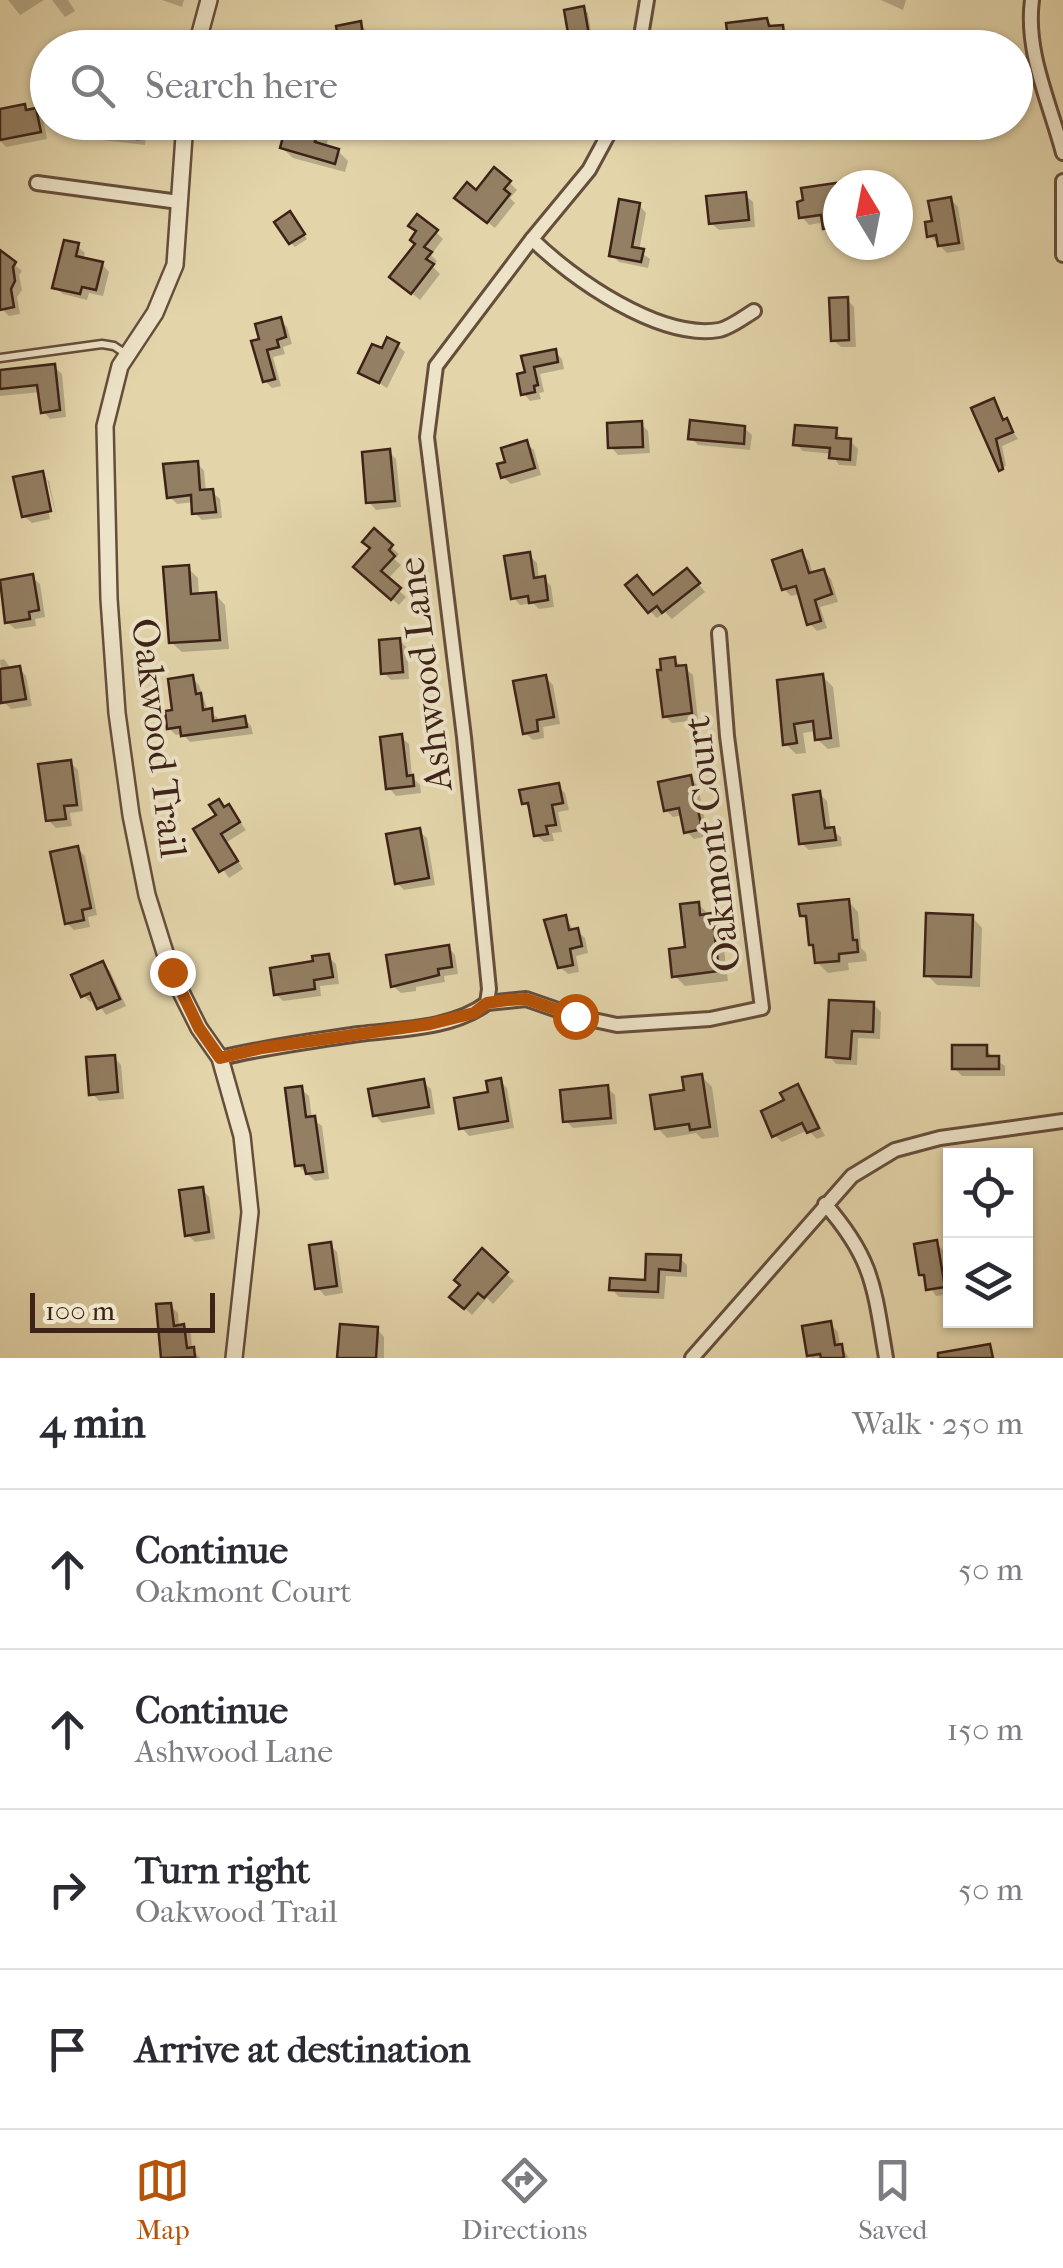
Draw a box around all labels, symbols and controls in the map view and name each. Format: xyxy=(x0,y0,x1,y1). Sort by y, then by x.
search box xyxy=(30,30,1033,140)
icon: search xyxy=(65,58,120,113)
text: Search here xyxy=(145,63,338,108)
north arrow xyxy=(823,170,913,260)
street label: Ashwood Lane xyxy=(388,555,462,795)
street label: Oakwood Trail xyxy=(122,616,196,860)
street label: Oakmont Court xyxy=(674,713,750,974)
route end xyxy=(150,950,196,996)
route start xyxy=(553,994,599,1040)
map controls xyxy=(943,1148,1033,1328)
button: locate xyxy=(943,1148,1033,1238)
button: layers xyxy=(943,1238,1033,1328)
scale bar xyxy=(30,1288,215,1332)
text: 100 m xyxy=(45,1294,115,1327)
text: 4 min xyxy=(40,1399,146,1448)
text: Walk · 250 m xyxy=(852,1405,1023,1442)
text: Continue xyxy=(135,1528,288,1573)
icon: ahead xyxy=(40,1542,95,1597)
text: 50 m xyxy=(958,1551,1023,1588)
text: Oakmont Court xyxy=(135,1573,352,1610)
text: Continue xyxy=(135,1688,288,1733)
icon: ahead xyxy=(40,1702,95,1757)
text: 150 m xyxy=(947,1711,1023,1748)
text: Ashwood Lane xyxy=(135,1733,333,1770)
text: Turn right xyxy=(135,1848,310,1893)
icon: right xyxy=(40,1862,95,1917)
text: 50 m xyxy=(958,1871,1023,1908)
text: Oakwood Trail xyxy=(135,1893,338,1930)
icon: arrive xyxy=(40,2022,95,2077)
text: Arrive at destination xyxy=(135,2027,471,2072)
tab: Map xyxy=(135,2153,190,2246)
tab: Directions xyxy=(461,2153,587,2246)
tab: Saved xyxy=(858,2153,928,2246)

